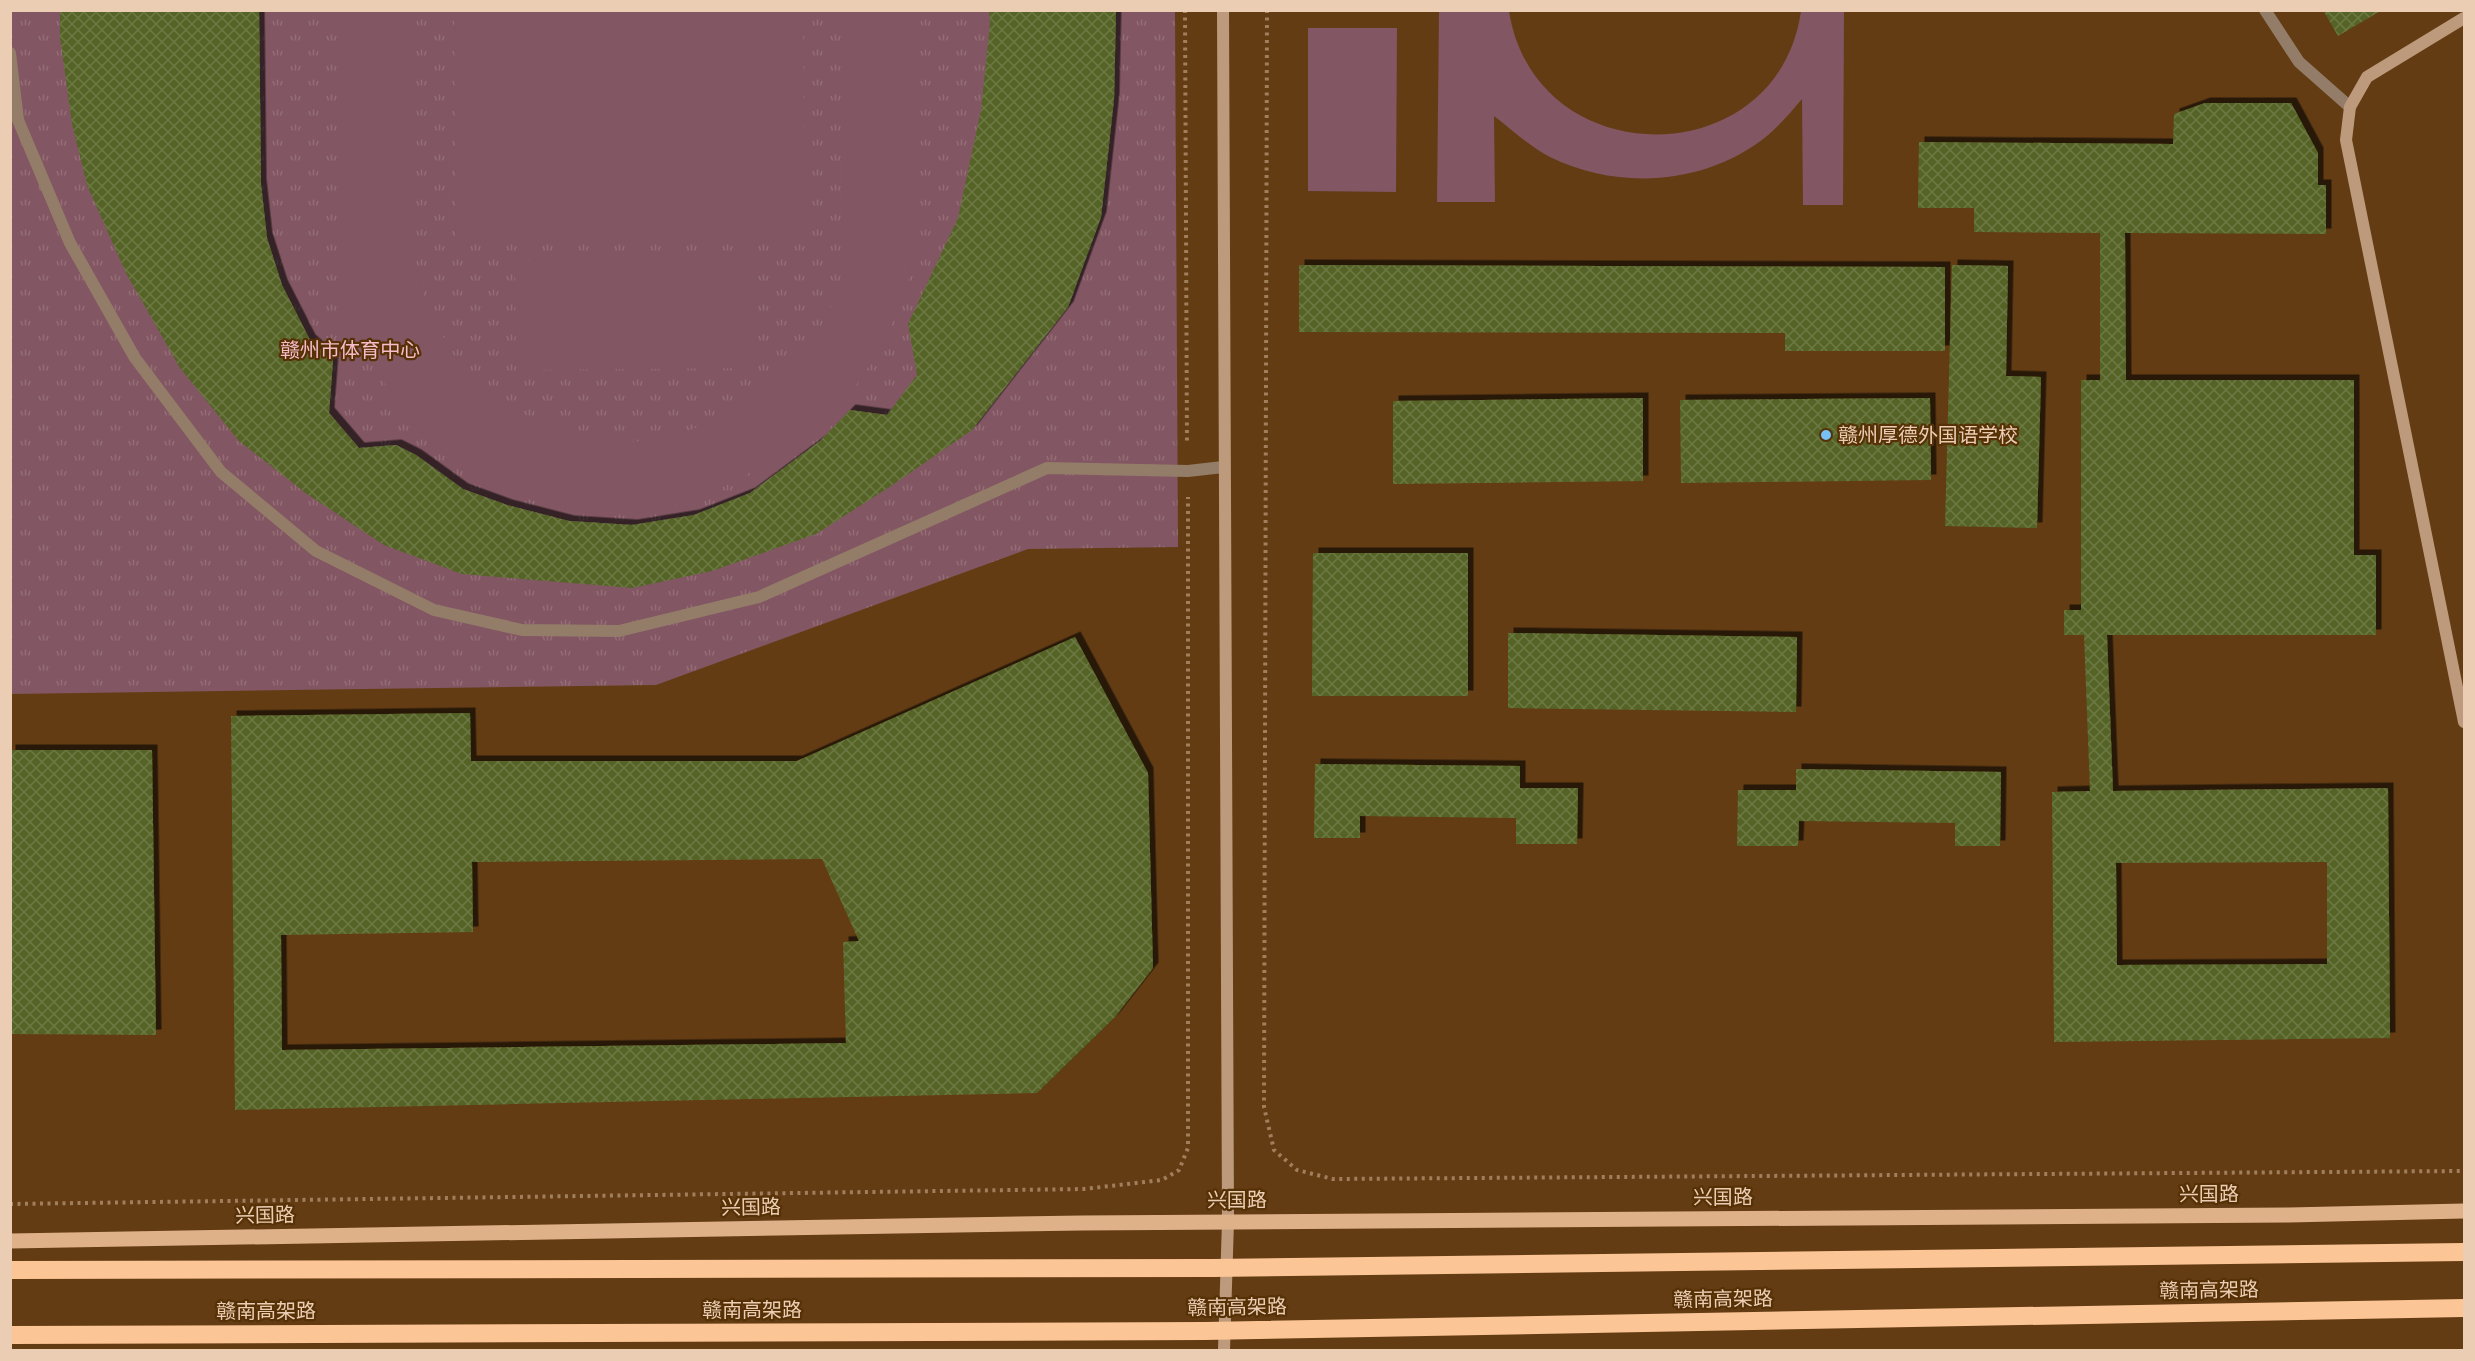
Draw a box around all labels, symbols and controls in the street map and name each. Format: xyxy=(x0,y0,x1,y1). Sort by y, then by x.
park label: 赣州市体育中心 xyxy=(280,338,420,362)
place label: 赣州厚德外国语学校 xyxy=(1838,423,2018,447)
marker: 赣州厚德外国语学校 xyxy=(1819,428,1833,442)
street label: 兴国路 xyxy=(2179,1182,2239,1206)
street label: 兴国路 xyxy=(1693,1185,1753,1209)
street label: 兴国路 xyxy=(1207,1188,1267,1212)
street label: 兴国路 xyxy=(721,1194,781,1220)
street label: 兴国路 xyxy=(235,1202,295,1228)
street label: 赣南高架路 xyxy=(2159,1277,2259,1303)
street label: 赣南高架路 xyxy=(1673,1286,1773,1312)
street label: 赣南高架路 xyxy=(1187,1294,1287,1320)
street label: 赣南高架路 xyxy=(702,1298,802,1322)
street label: 赣南高架路 xyxy=(216,1299,316,1323)

